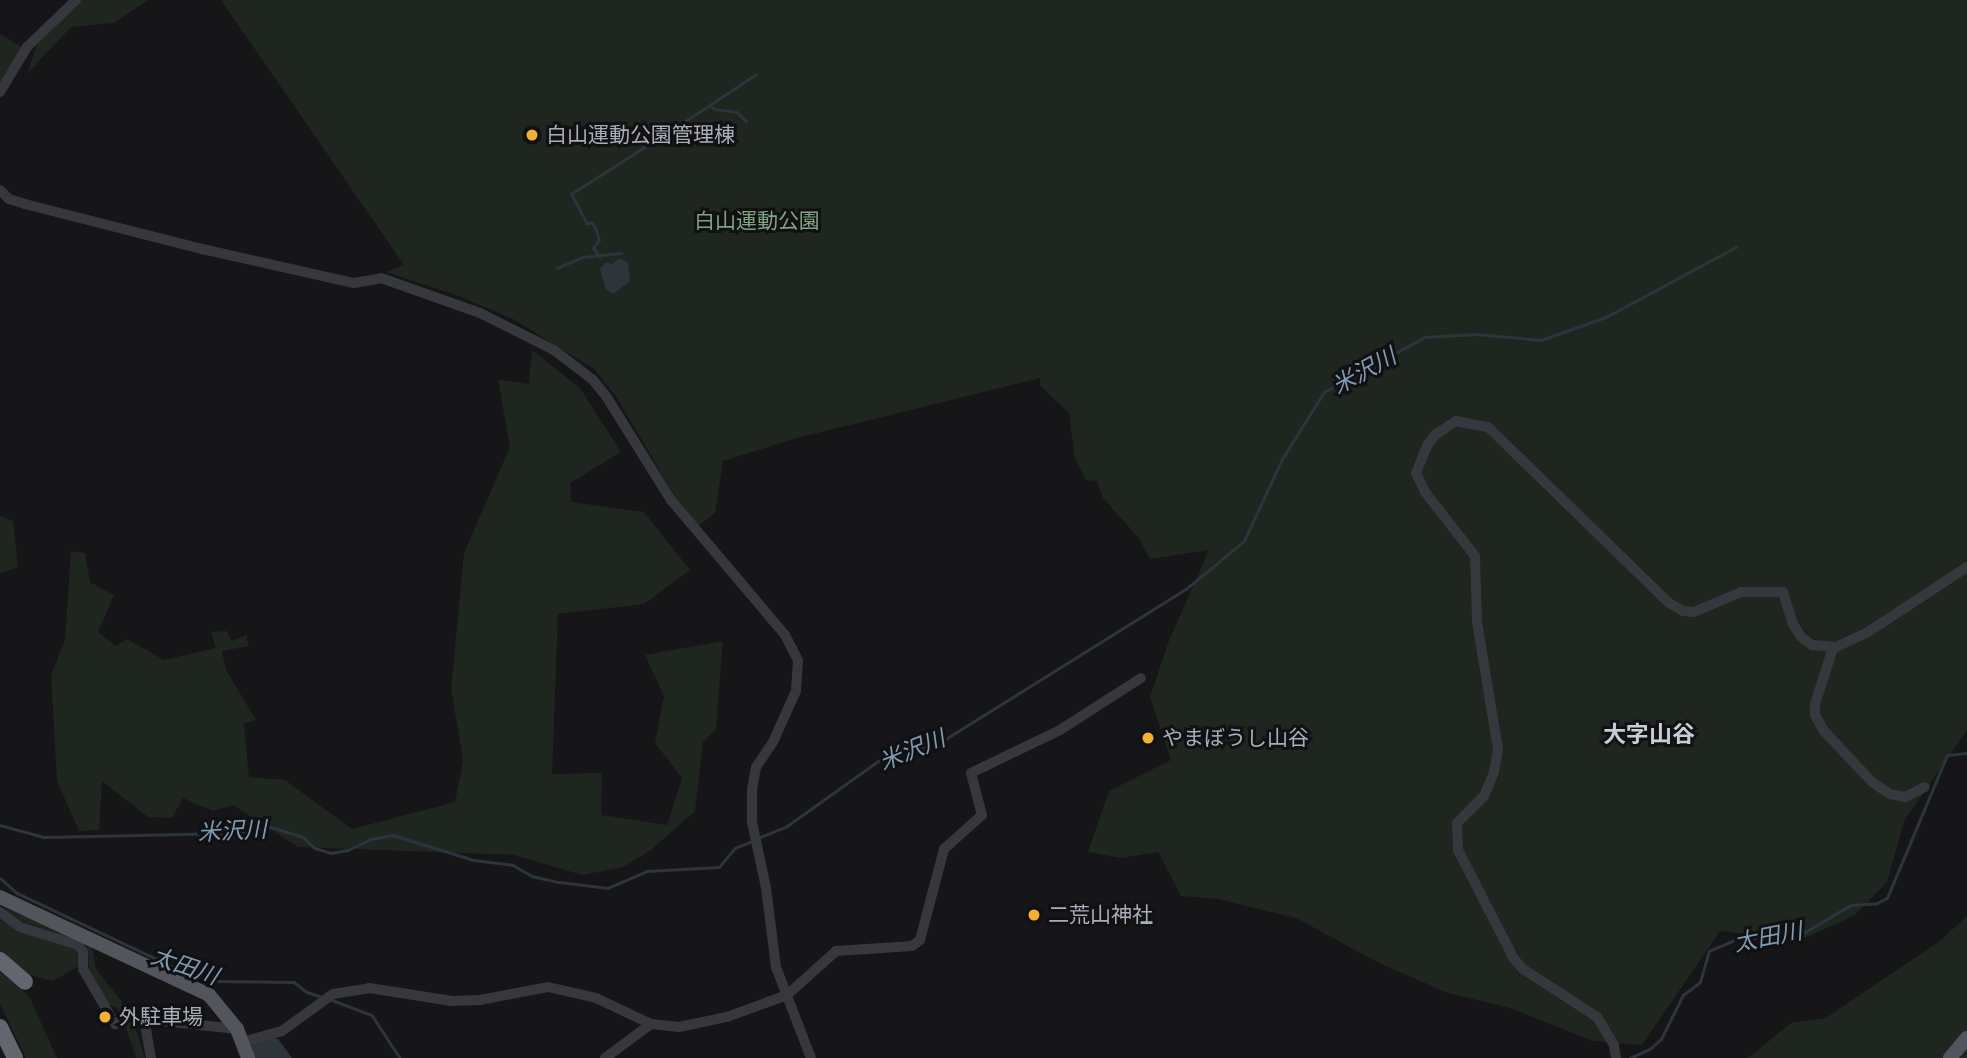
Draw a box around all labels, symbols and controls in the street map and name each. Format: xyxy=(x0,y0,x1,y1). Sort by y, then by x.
place label: 白山運動公園管理棟 xyxy=(546,122,735,148)
marker: 白山運動公園管理棟 xyxy=(524,127,540,143)
park label: 白山運動公園 xyxy=(694,208,820,234)
water label: 米沢川 xyxy=(1327,342,1401,400)
district label: 大字山谷 xyxy=(1603,720,1695,748)
water label: 米沢川 xyxy=(875,724,949,776)
place label: やまぼうし山谷 xyxy=(1162,725,1309,751)
marker: やまぼうし山谷 xyxy=(1140,730,1156,746)
water label: 米沢川 xyxy=(197,815,267,847)
place label: 二荒山神社 xyxy=(1048,902,1153,928)
marker: 二荒山神社 xyxy=(1026,907,1042,923)
water label: 太田川 xyxy=(1732,917,1804,957)
water label: 太田川 xyxy=(148,942,222,990)
place label: 外駐車場 xyxy=(119,1004,203,1030)
marker: 外駐車場 xyxy=(97,1009,113,1025)

